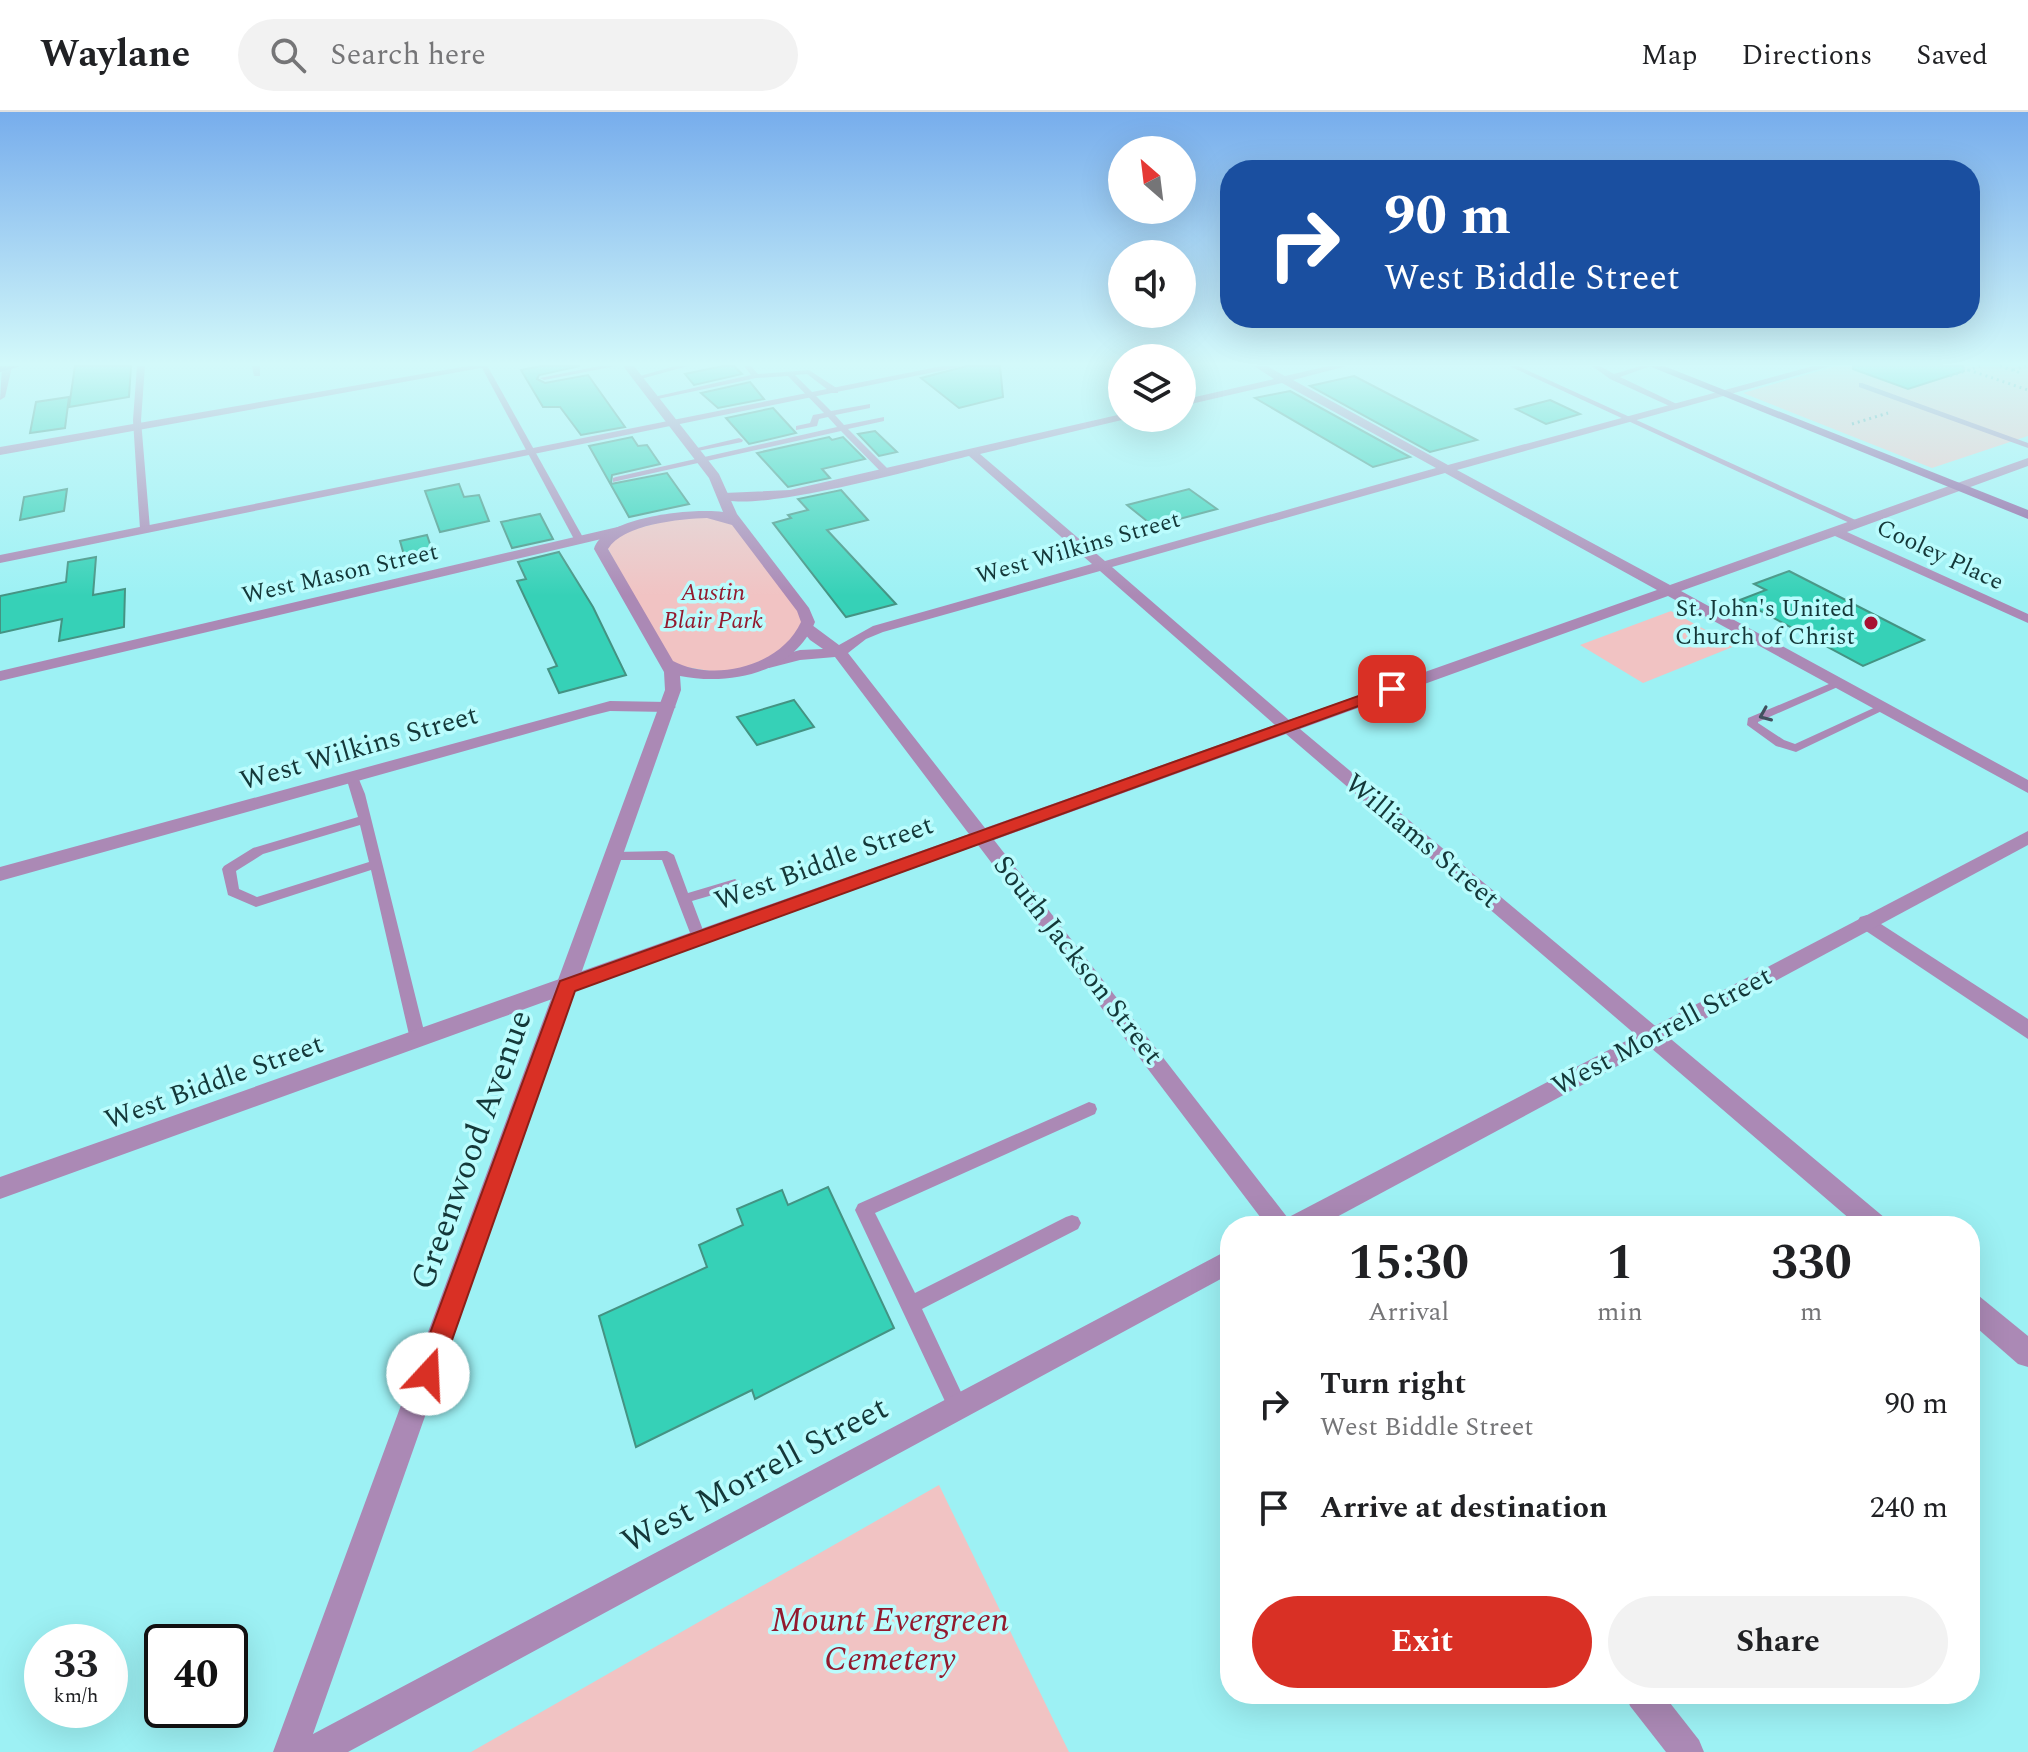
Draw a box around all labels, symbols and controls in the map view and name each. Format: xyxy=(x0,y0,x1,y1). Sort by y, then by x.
search box xyxy=(238,19,798,91)
text: Waylane xyxy=(40,26,190,84)
text: Search here xyxy=(330,32,486,78)
icon: search xyxy=(266,33,310,77)
text: Map xyxy=(1641,34,1698,77)
text: Directions xyxy=(1742,34,1872,77)
text: Saved xyxy=(1916,34,1988,77)
north arrow xyxy=(1108,136,1196,224)
map controls xyxy=(1108,136,1196,432)
text: 90 m xyxy=(1384,174,1511,259)
icon: right xyxy=(1252,192,1356,296)
button: sound xyxy=(1108,240,1196,328)
text: West Biddle Street xyxy=(1384,251,1680,306)
button: layers xyxy=(1108,344,1196,432)
street label: West Wilkins Street xyxy=(972,502,1184,594)
street label: Cooley Place xyxy=(1870,510,2010,600)
street label: West Mason Street xyxy=(238,534,442,614)
park label: Austin Blair Park xyxy=(663,575,763,639)
place label: St. John's United Church of Christ xyxy=(1675,591,1855,655)
marker: St. John's United Church of Christ xyxy=(1862,614,1880,632)
pin xyxy=(1358,655,1426,723)
icon: arrive xyxy=(1370,667,1414,711)
street label: West Wilkins Street xyxy=(235,693,483,803)
one-way arrow xyxy=(1759,705,1773,721)
street label: Williams Street xyxy=(1335,763,1509,919)
street label: West Biddle Street xyxy=(709,803,939,923)
street label: South Jackson Street xyxy=(982,846,1174,1074)
street label: West Morrell Street xyxy=(1544,955,1780,1107)
street label: Greenwood Avenue xyxy=(397,1003,547,1297)
street label: West Biddle Street xyxy=(99,1022,329,1142)
text: 15:30 xyxy=(1348,1227,1469,1300)
text: 1 xyxy=(1606,1227,1633,1300)
text: 330 xyxy=(1771,1227,1852,1300)
text: Arrival xyxy=(1368,1292,1449,1332)
text: min xyxy=(1597,1292,1643,1332)
text: m xyxy=(1800,1292,1822,1332)
position arrow xyxy=(386,1332,470,1416)
text: Turn right xyxy=(1320,1361,1466,1407)
text: 90 m xyxy=(1885,1381,1948,1427)
icon: right xyxy=(1252,1382,1296,1426)
street label: West Morrell Street xyxy=(612,1383,898,1567)
text: West Biddle Street xyxy=(1320,1407,1534,1447)
text: Arrive at destination xyxy=(1320,1485,1607,1531)
text: 240 m xyxy=(1870,1485,1948,1531)
icon: arrive xyxy=(1252,1486,1296,1530)
park label: Mount Evergreen Cemetery xyxy=(771,1595,1009,1686)
button: Exit xyxy=(1252,1596,1592,1688)
button: Share xyxy=(1608,1596,1948,1688)
speed limit sign: 40 xyxy=(144,1624,248,1728)
text: 33 xyxy=(54,1635,98,1696)
text: km/h xyxy=(54,1681,99,1711)

